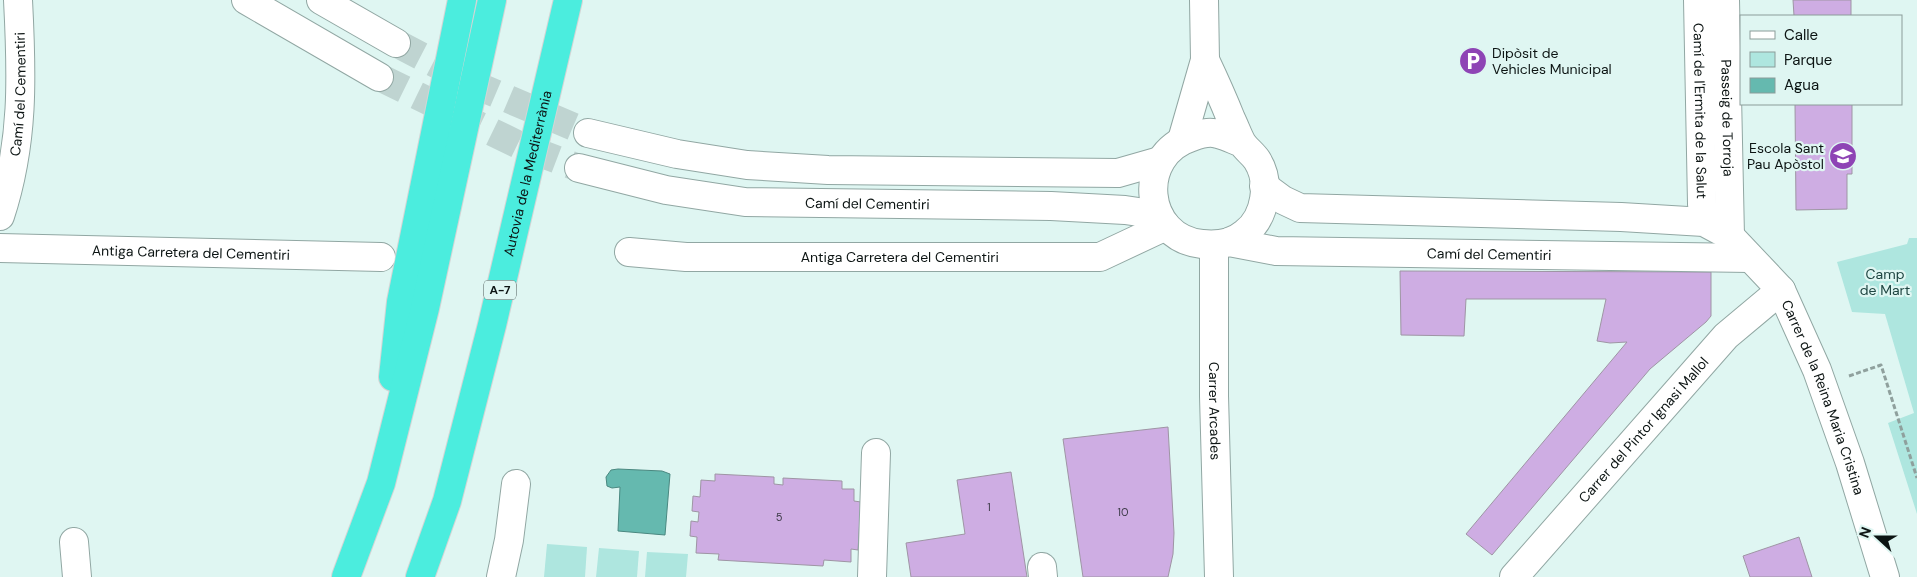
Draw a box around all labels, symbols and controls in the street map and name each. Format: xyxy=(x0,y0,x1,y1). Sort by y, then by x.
legend xyxy=(1740,15,1902,105)
street label: Camí de l'Ermita de la Salut xyxy=(1689,23,1711,199)
text: Calle xyxy=(1784,25,1818,45)
street label: Camí del Cementiri xyxy=(6,32,29,157)
place label: Dipòsit de Vehicles Municipal xyxy=(1492,44,1612,78)
parking icon: Dipòsit de Vehicles Municipal xyxy=(1458,46,1488,76)
text: Parque xyxy=(1784,50,1832,70)
street label: Passeig de Torroja xyxy=(1717,59,1738,177)
text: Agua xyxy=(1784,75,1819,95)
street label: Autovia de la Mediterrània xyxy=(499,89,556,258)
place label: Escola Sant Pau Apòstol xyxy=(1747,139,1824,173)
school or university icon: Escola Sant Pau Apòstol xyxy=(1828,141,1858,171)
street label: Camí del Cementiri xyxy=(805,194,930,213)
street label: Antiga Carretera del Cementiri xyxy=(92,241,290,264)
street label: Camí del Cementiri xyxy=(1427,244,1552,264)
street label: Antiga Carretera del Cementiri xyxy=(801,248,999,266)
park label: Camp de Mart xyxy=(1860,265,1910,299)
road number: A-7 xyxy=(484,280,516,300)
street label: Carrer de la Reina Maria Cristina xyxy=(1778,297,1868,497)
street label: Carrer del Pintor Ignasi Mallol xyxy=(1575,353,1712,506)
street label: Carrer Arcades xyxy=(1205,362,1225,460)
house number: 1 xyxy=(987,500,991,514)
house number: 10 xyxy=(1118,505,1128,519)
house number: 5 xyxy=(776,510,783,524)
north arrow xyxy=(1852,512,1902,562)
text: N xyxy=(1855,524,1875,540)

